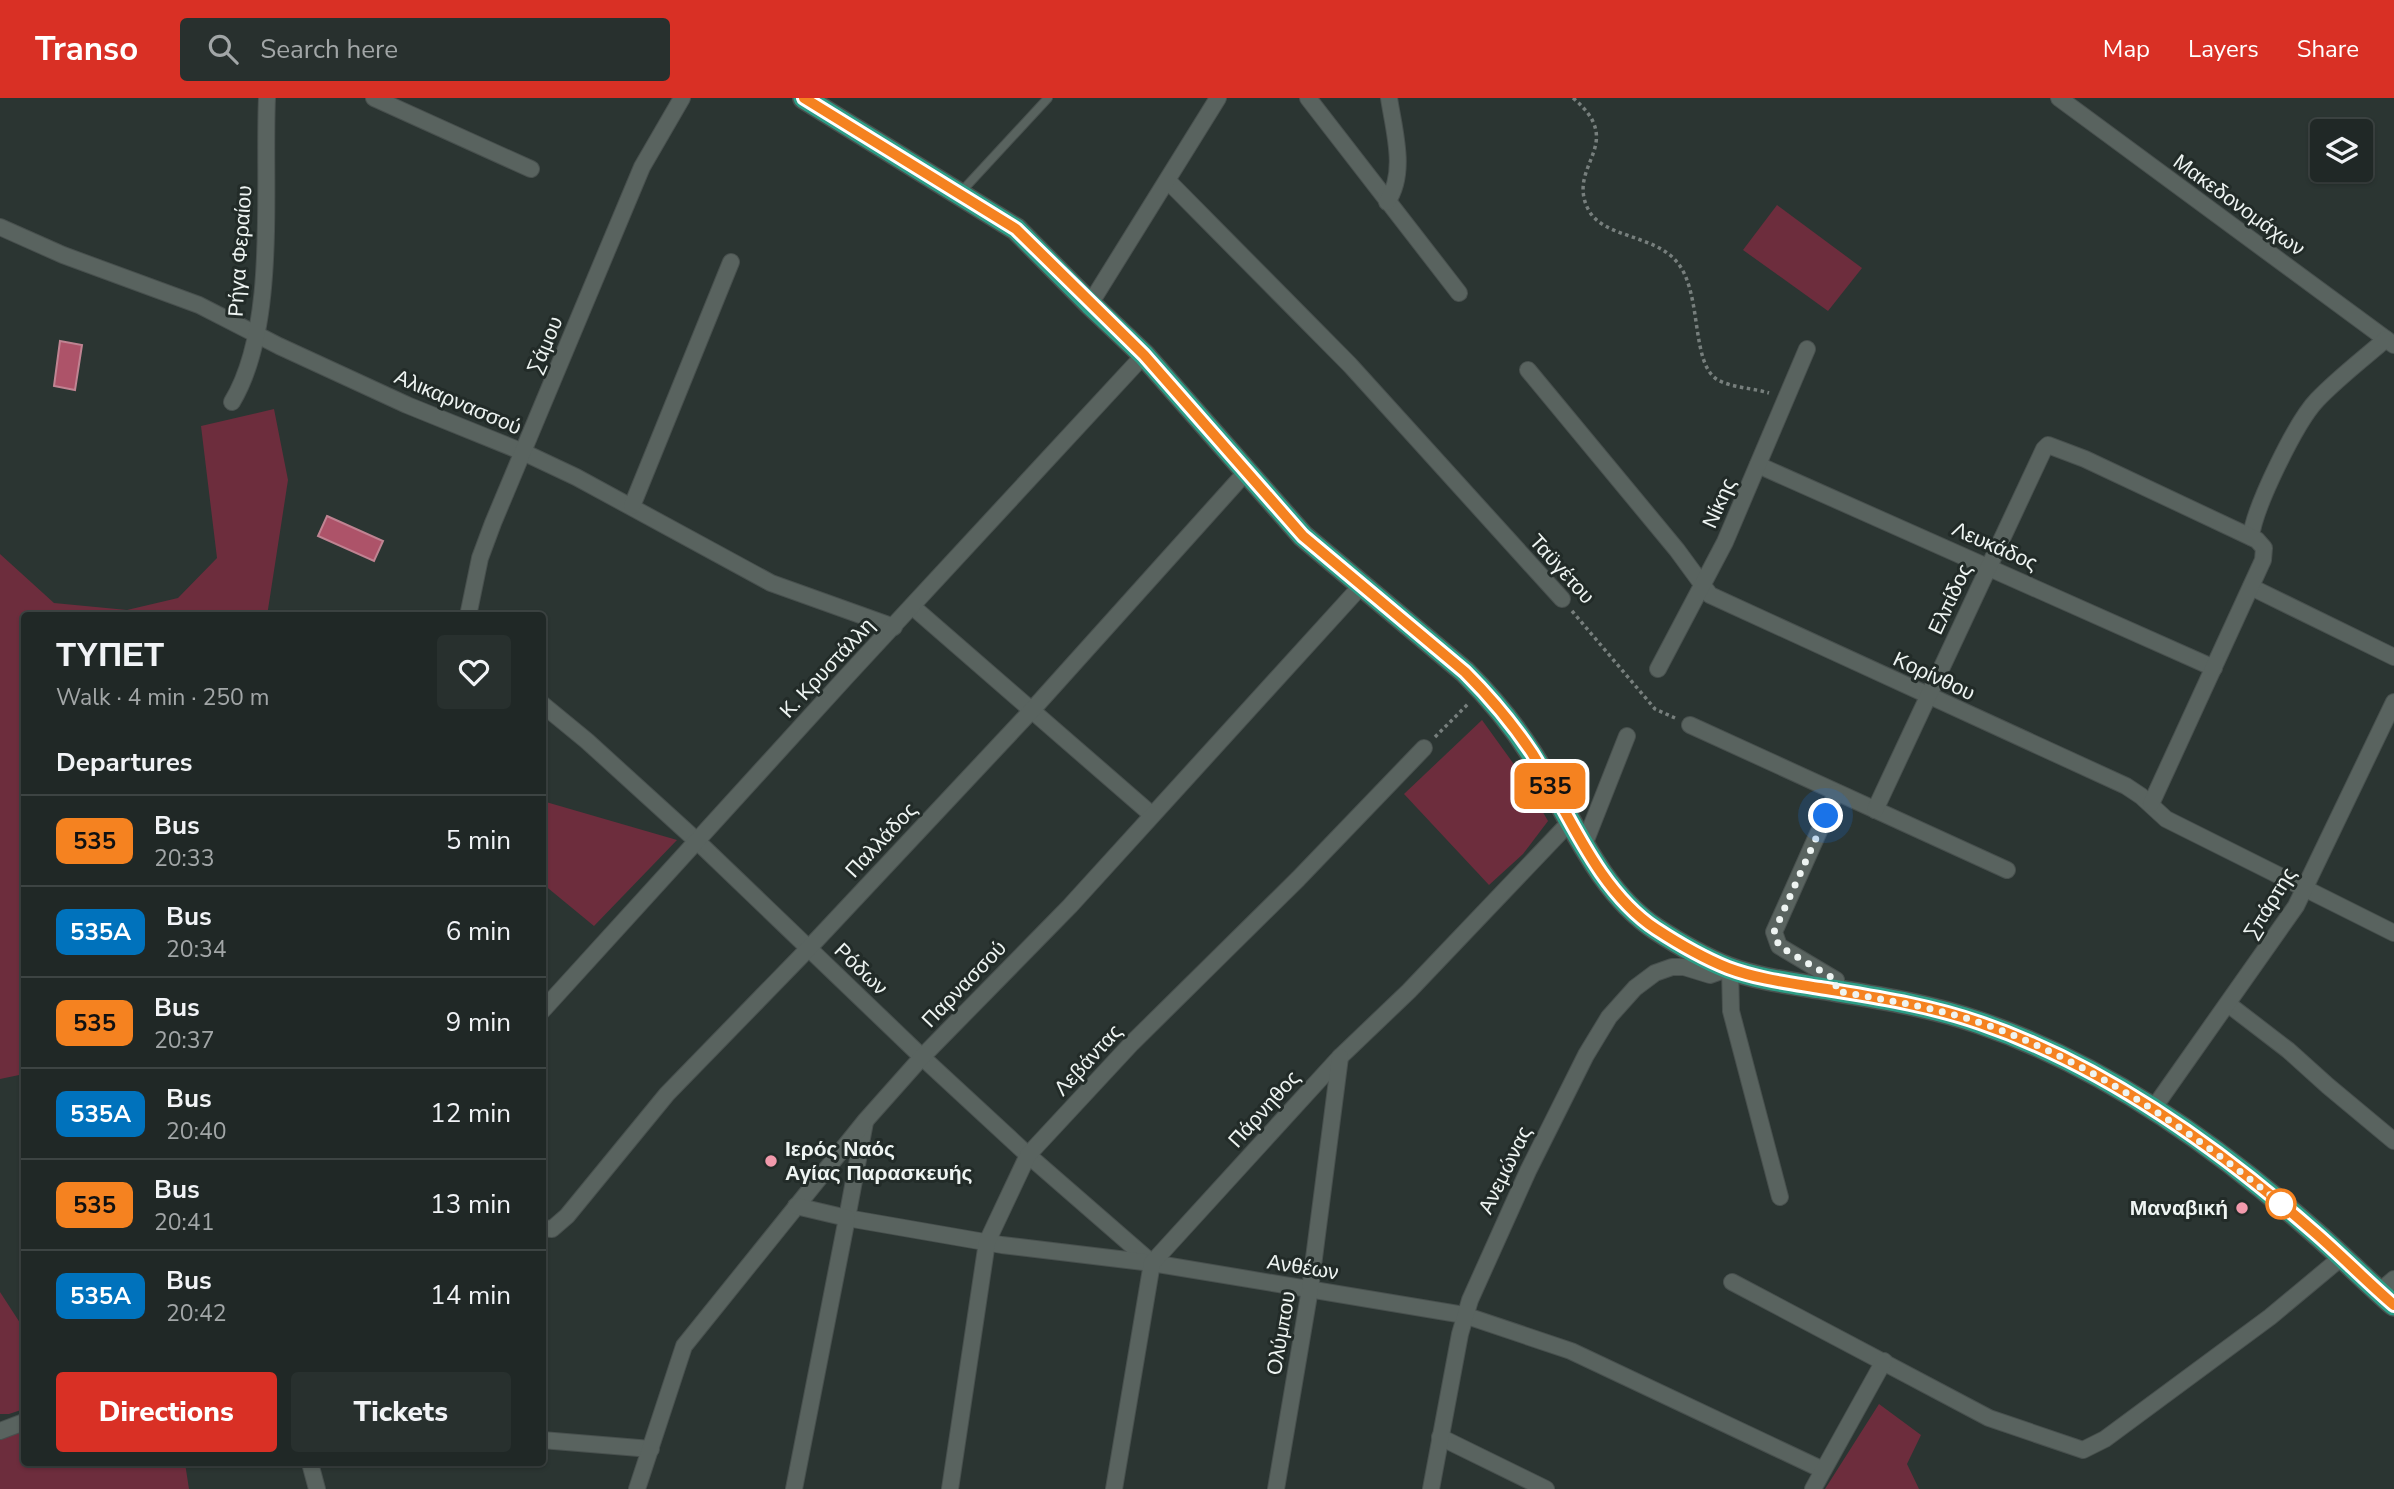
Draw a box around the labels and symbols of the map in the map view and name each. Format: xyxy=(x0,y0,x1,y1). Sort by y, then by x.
street label: Μακεδονομάχων xyxy=(2168,148,2310,262)
street label: Ρήγα Φεραίου xyxy=(221,184,259,318)
street label: Σάμου xyxy=(520,312,570,378)
street label: Αλικαρνασσού xyxy=(390,363,526,441)
street label: Νίκης xyxy=(1696,473,1742,533)
street label: Λευκάδος xyxy=(1948,515,2042,577)
street label: Ταϋγέτου xyxy=(1523,528,1601,610)
street label: Ελπίδος xyxy=(1921,559,1979,639)
street label: Κ. Κρυστάλλη xyxy=(773,612,881,724)
street label: Κορίνθου xyxy=(1888,645,1980,707)
line badge: 535 xyxy=(1510,763,1590,809)
street label: Παλλάδος xyxy=(839,796,923,884)
your location xyxy=(1808,798,1843,833)
street label: Σπάρτης xyxy=(2237,862,2303,944)
street label: Παρνασσού xyxy=(915,934,1013,1034)
street label: Ρόδων xyxy=(828,937,894,1001)
street label: Λεβάντας xyxy=(1048,1018,1128,1102)
street label: Πάρνηθος xyxy=(1222,1064,1306,1154)
street label: Ανεμώνας xyxy=(1472,1121,1538,1219)
place label: Ιερός Ναός Αγίας Παρασκευής xyxy=(785,1135,972,1187)
marker: Ιερός Ναός Αγίας Παρασκευής xyxy=(763,1153,779,1169)
unlabelled marker xyxy=(2266,1189,2296,1219)
place label: Μαναβική xyxy=(2130,1194,2228,1222)
marker: Μαναβική xyxy=(2234,1200,2250,1216)
street label: Ανθέων xyxy=(1265,1248,1341,1286)
street label: Ολύμπου xyxy=(1260,1289,1302,1377)

